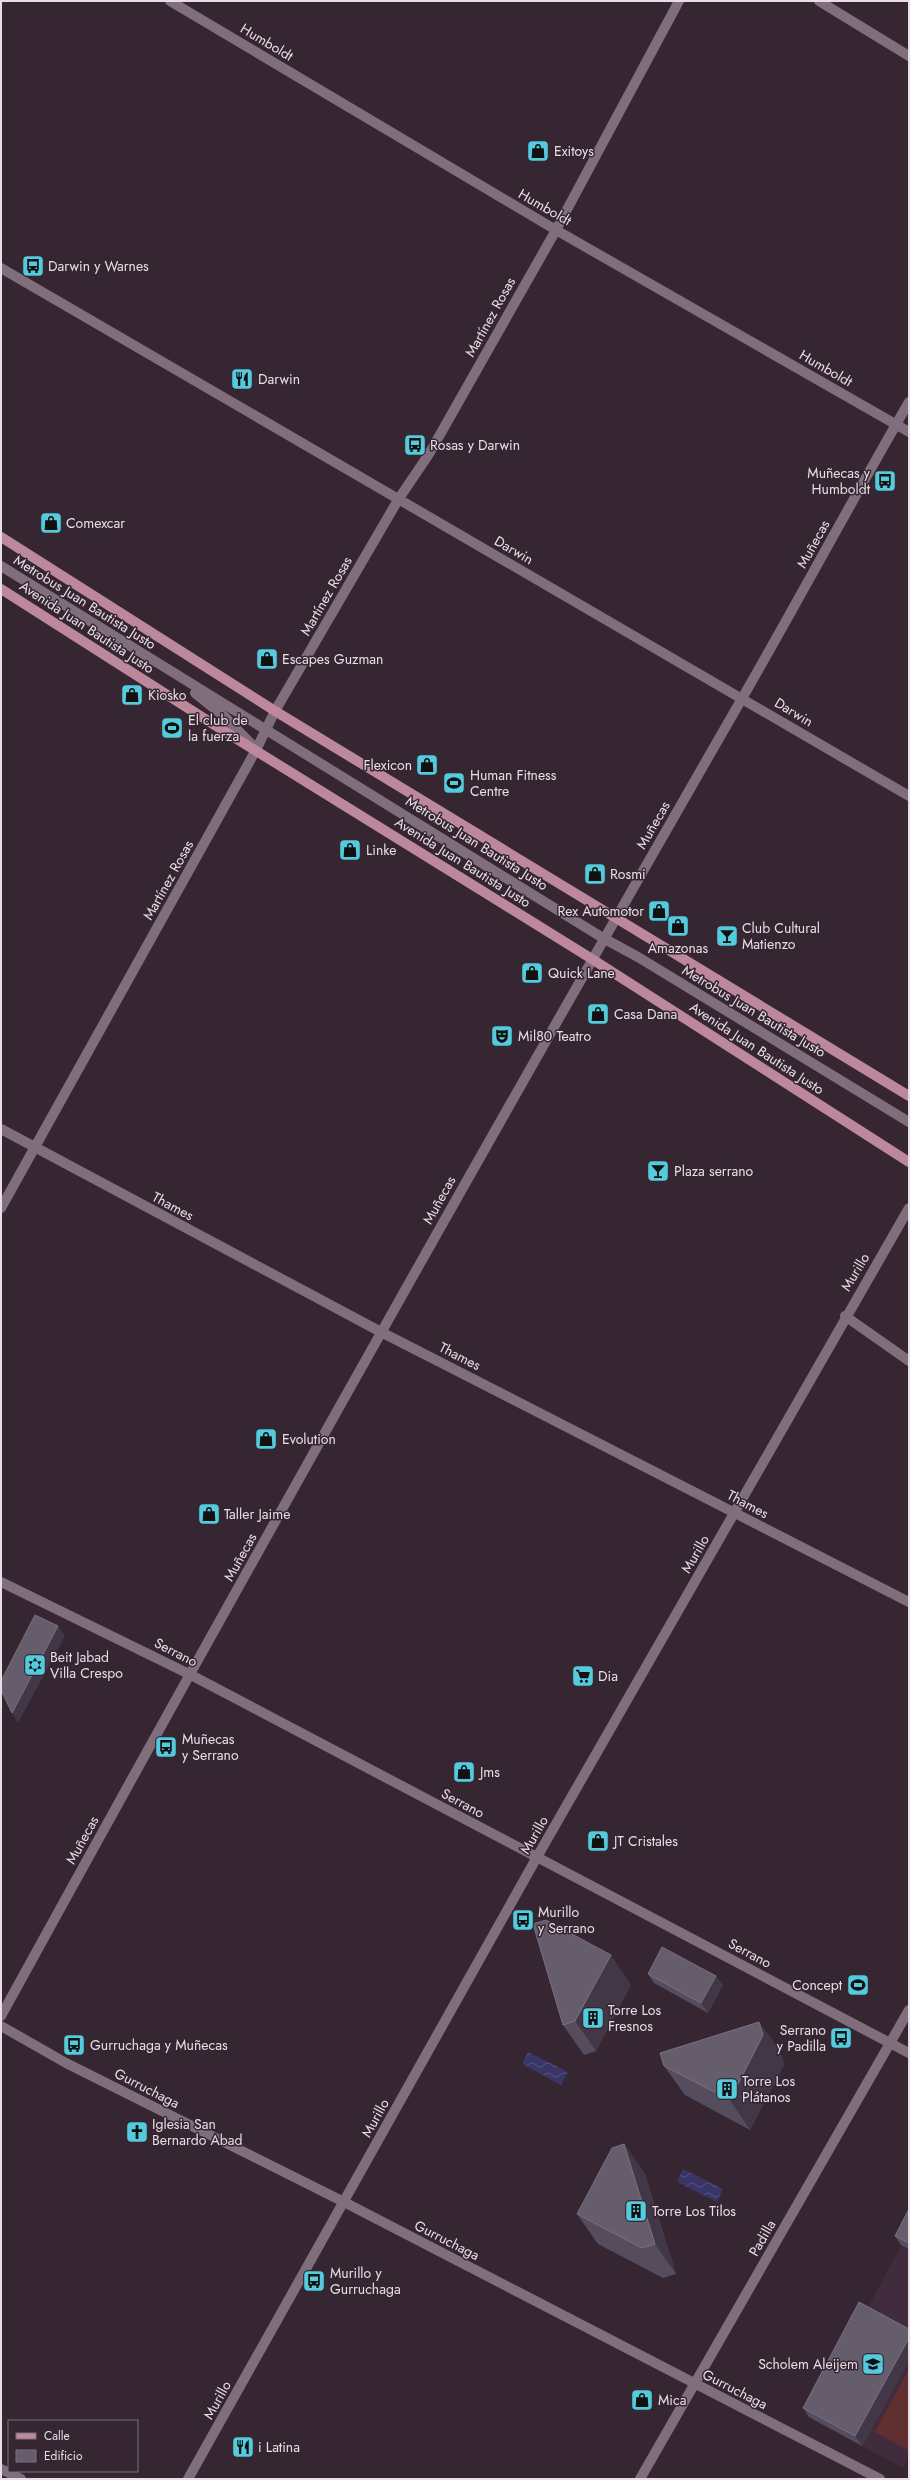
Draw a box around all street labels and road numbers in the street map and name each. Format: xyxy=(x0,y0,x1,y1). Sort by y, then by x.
street label: Humboldt xyxy=(237,18,298,66)
street label: Humboldt xyxy=(515,184,576,231)
street label: Martínez Rosas xyxy=(460,273,520,360)
street label: Humboldt xyxy=(796,345,857,392)
street label: Muñecas xyxy=(792,516,835,572)
street label: Darwin xyxy=(491,531,537,569)
street label: Metrobus Juan Bautista Justo xyxy=(10,550,160,654)
street label: Martínez Rosas xyxy=(295,552,357,639)
street label: Avenida Juan Bautista Justo xyxy=(16,576,158,678)
street label: Darwin xyxy=(771,693,817,731)
street label: Metrobus Juan Bautista Justo xyxy=(402,791,552,895)
street label: Muñecas xyxy=(631,797,675,853)
street label: Avenida Juan Bautista Justo xyxy=(391,812,535,912)
street label: Martínez Rosas xyxy=(138,836,198,923)
street label: Metrobus Juan Bautista Justo xyxy=(678,960,830,1062)
street label: Avenida Juan Bautista Justo xyxy=(686,997,828,1099)
street label: Muñecas xyxy=(418,1172,461,1228)
street label: Thames xyxy=(149,1187,198,1225)
street label: Murillo xyxy=(836,1249,874,1295)
street label: Thames xyxy=(436,1337,485,1375)
street label: Thames xyxy=(724,1485,773,1523)
street label: Muñecas xyxy=(219,1529,262,1585)
street label: Murillo xyxy=(676,1531,714,1577)
street label: Serrano xyxy=(151,1633,201,1672)
street label: Serrano xyxy=(438,1783,488,1823)
street label: Muñecas xyxy=(61,1812,104,1868)
street label: Murillo xyxy=(515,1812,553,1858)
street label: Serrano xyxy=(725,1933,775,1973)
street label: Gurruchaga xyxy=(111,2063,183,2113)
street label: Murillo xyxy=(356,2095,394,2141)
street label: Gurruchaga xyxy=(411,2215,483,2265)
street label: Padilla xyxy=(744,2216,780,2260)
street label: Gurruchaga xyxy=(699,2364,771,2414)
street label: Murillo xyxy=(198,2377,236,2423)

